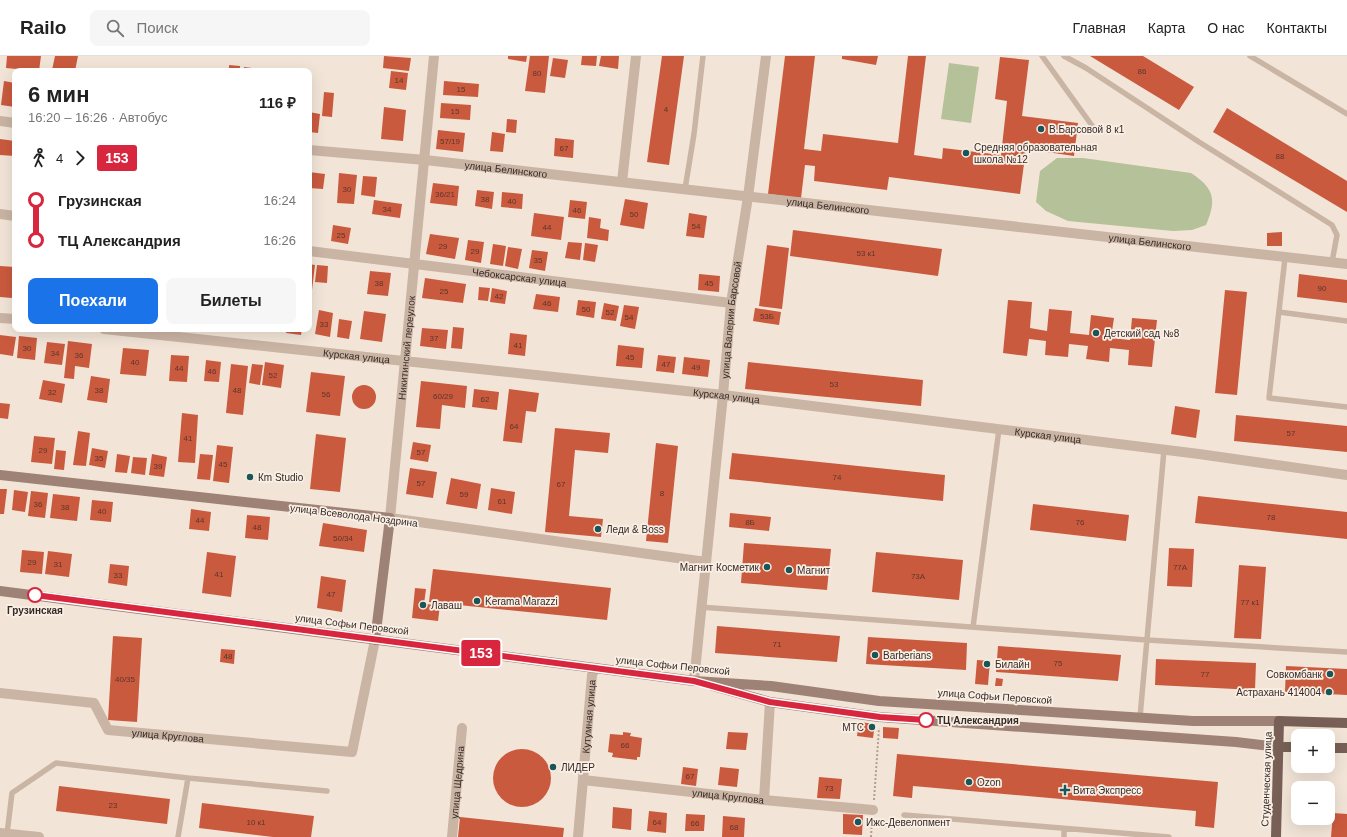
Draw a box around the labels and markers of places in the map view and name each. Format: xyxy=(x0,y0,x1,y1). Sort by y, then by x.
marker: В.Барсовой 8 к1 xyxy=(1036,124,1046,134)
place label: В.Барсовой 8 к1 xyxy=(1049,124,1125,135)
place label: Средняя образовательная школа №12 xyxy=(974,142,1097,165)
marker: Средняя образовательная школа №12 xyxy=(961,148,971,158)
marker: Детский сад №8 xyxy=(1091,328,1101,338)
place label: Детский сад №8 xyxy=(1104,328,1180,339)
marker: Кm Studio xyxy=(245,472,255,482)
place label: Кm Studio xyxy=(258,472,304,483)
marker: Леди & Boss xyxy=(593,524,603,534)
place label: Леди & Boss xyxy=(606,524,664,535)
place label: Магнит Косметик xyxy=(680,562,760,573)
marker: Магнит Косметик xyxy=(762,562,772,572)
marker: Магнит xyxy=(784,565,794,575)
place label: Магнит xyxy=(797,565,831,576)
marker: Грузинская xyxy=(27,587,43,603)
marker: Kerama Marazzi xyxy=(472,596,482,606)
place label: Kerama Marazzi xyxy=(485,596,558,607)
marker: Лаваш xyxy=(418,600,428,610)
place label: Лаваш xyxy=(431,600,462,611)
place label: Грузинская xyxy=(7,605,63,616)
marker: Barberians xyxy=(870,650,880,660)
place label: Barberians xyxy=(883,650,931,661)
marker: Билайн xyxy=(982,659,992,669)
place label: Билайн xyxy=(995,659,1030,670)
place label: Совкомбанк xyxy=(1266,669,1323,680)
marker: Совкомбанк xyxy=(1325,669,1335,679)
place label: Астрахань 414004 xyxy=(1236,687,1321,698)
marker: Астрахань 414004 xyxy=(1324,687,1334,697)
marker: ТЦ Александрия xyxy=(918,712,934,728)
place label: ТЦ Александрия xyxy=(937,715,1019,726)
place label: МТС xyxy=(842,722,864,733)
marker: МТС xyxy=(867,722,877,732)
marker: ЛИДЕР xyxy=(548,762,558,772)
place label: ЛИДЕР xyxy=(561,762,595,773)
marker: Ozon xyxy=(964,777,974,787)
place label: Ozon xyxy=(977,777,1001,788)
marker: Вита Экспресс xyxy=(1060,785,1070,795)
place label: Вита Экспресс xyxy=(1073,785,1141,796)
marker: Ижс-Девелопмент xyxy=(853,817,863,827)
place label: Ижс-Девелопмент xyxy=(866,817,951,828)

